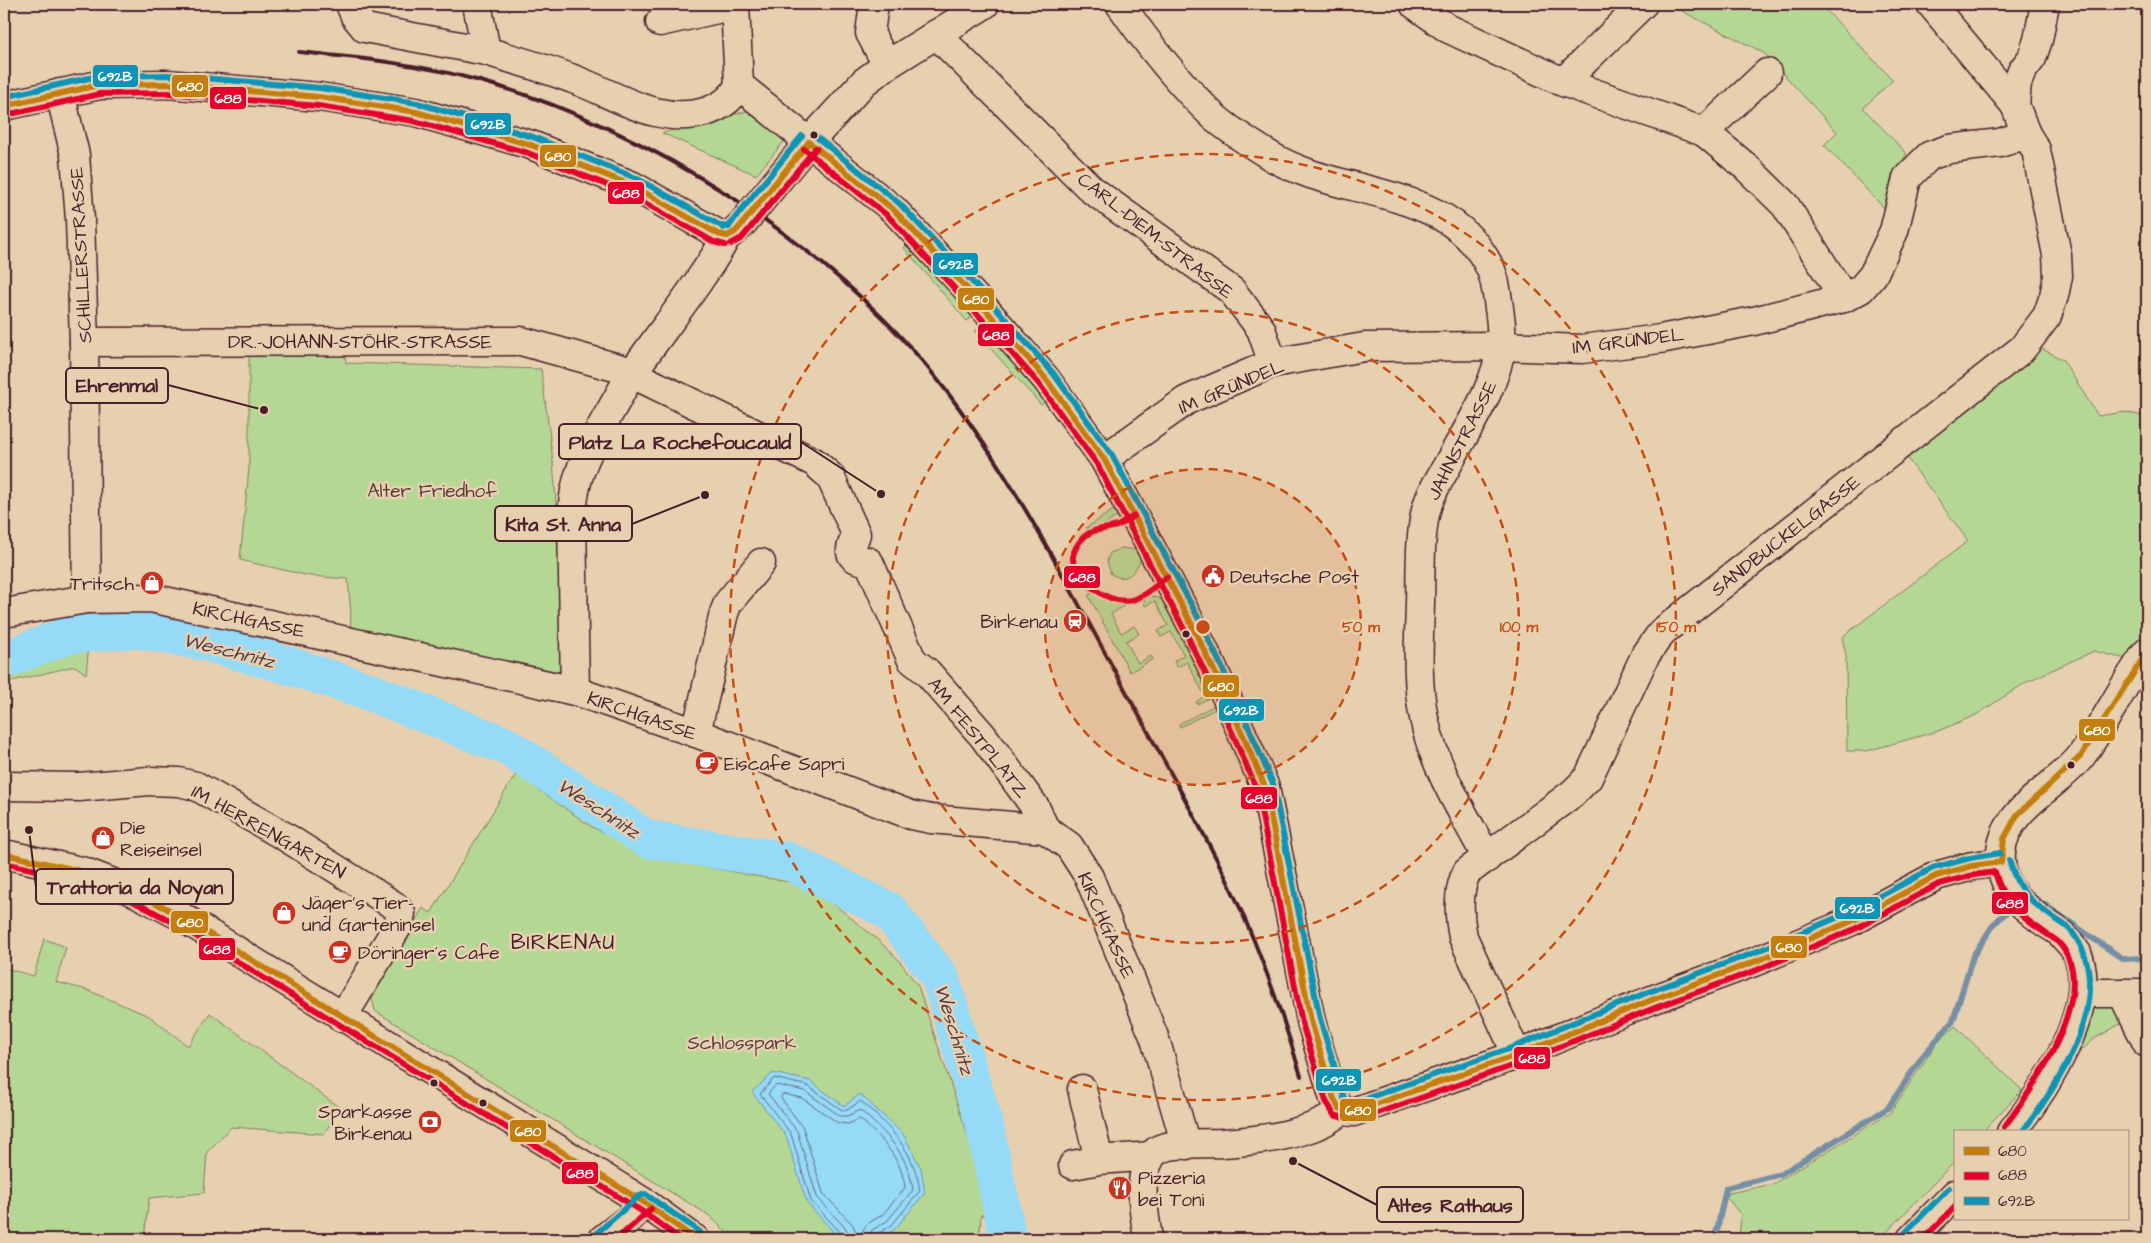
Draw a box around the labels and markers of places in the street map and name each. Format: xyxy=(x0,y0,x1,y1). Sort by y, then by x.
unlabelled marker xyxy=(809,130,819,140)
callout: Ehrenmal xyxy=(66,368,168,403)
callout: Platz La Rochefoucauld xyxy=(559,424,801,459)
callout: Kita St. Anna xyxy=(495,506,632,541)
public building icon: Deutsche Post xyxy=(1200,563,1226,589)
place label: Deutsche Post xyxy=(1230,564,1359,591)
shop icon: Tritsch xyxy=(139,570,165,596)
place label: Tritsch xyxy=(70,571,135,598)
station icon: Birkenau xyxy=(1062,608,1088,634)
place label: Birkenau xyxy=(980,609,1058,636)
centre of rings xyxy=(1194,618,1212,636)
unlabelled marker xyxy=(1181,629,1191,639)
cafe icon: Eiscafe Sapri xyxy=(694,750,720,776)
place label: Eiscafe Sapri xyxy=(724,751,844,778)
unlabelled marker xyxy=(2066,760,2076,770)
place label: Die Reiseinsel xyxy=(120,815,202,864)
shop icon: Die Reiseinsel xyxy=(90,825,116,851)
callout: Trattoria da Noyan xyxy=(36,869,233,904)
place label: Jäger's Tier- und Garteninsel xyxy=(302,890,434,939)
shop icon: Jäger's Tier- und Garteninsel xyxy=(271,900,297,926)
cafe icon: Döringer´s Cafe xyxy=(327,939,353,965)
place label: Döringer´s Cafe xyxy=(358,940,500,968)
unlabelled marker xyxy=(429,1078,439,1088)
unlabelled marker xyxy=(478,1098,488,1108)
place label: Sparkasse Birkenau xyxy=(318,1099,412,1148)
bank icon: Sparkasse Birkenau xyxy=(417,1109,443,1135)
place label: Pizzeria bei Toni xyxy=(1138,1165,1205,1214)
restaurant icon: Pizzeria bei Toni xyxy=(1107,1175,1133,1201)
callout: Altes Rathaus xyxy=(1377,1187,1523,1222)

